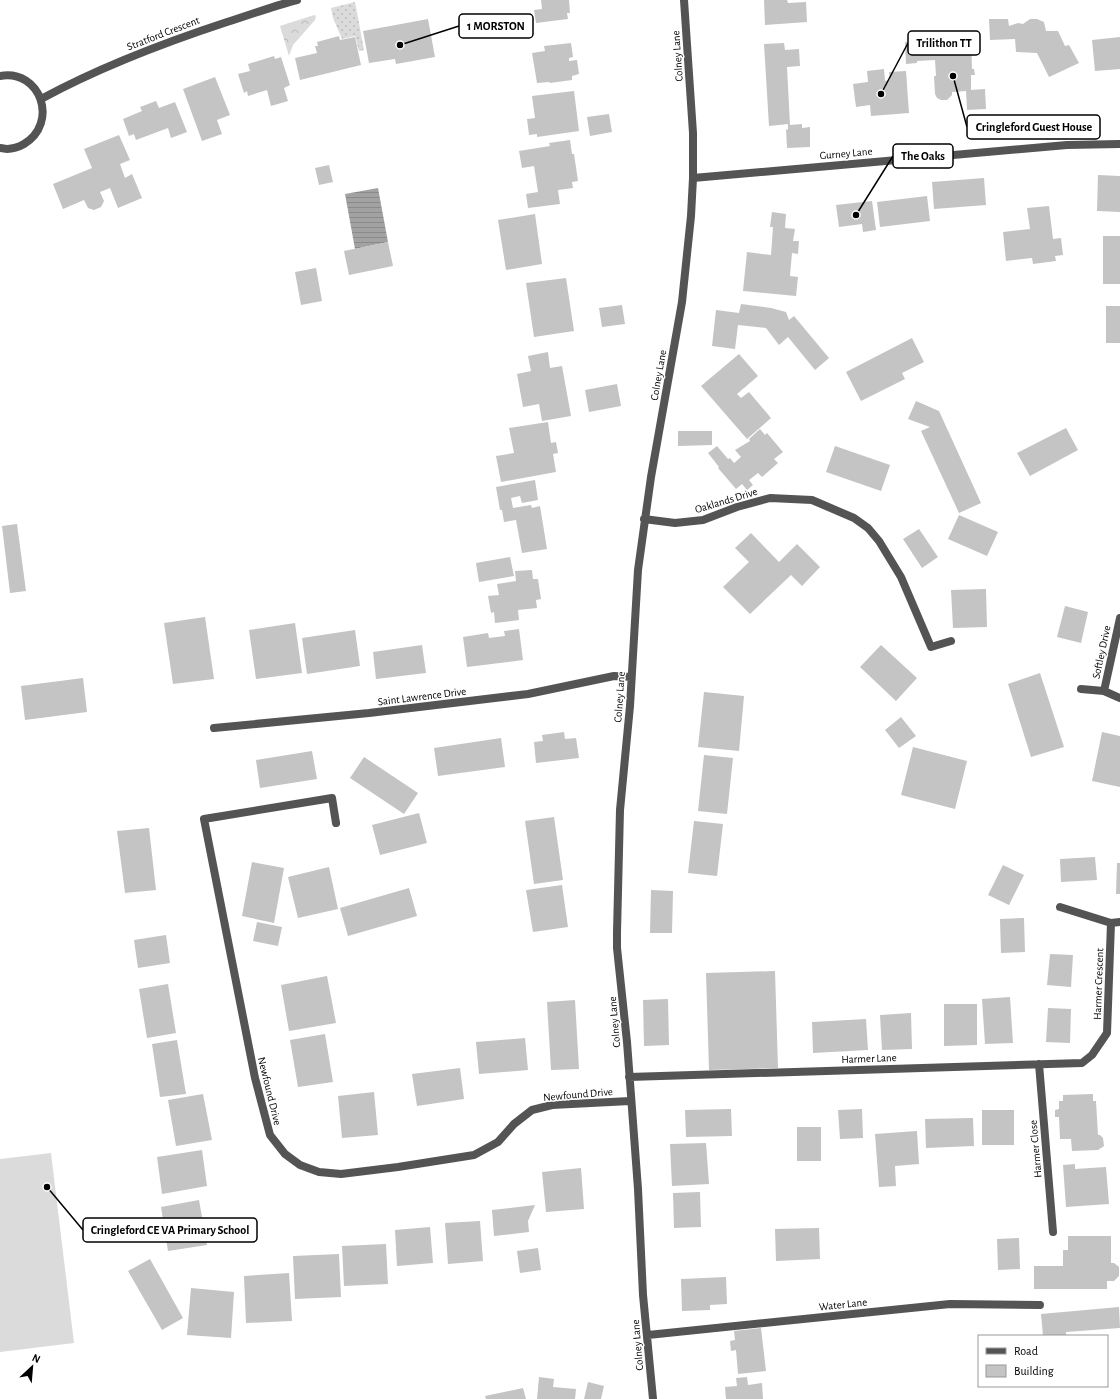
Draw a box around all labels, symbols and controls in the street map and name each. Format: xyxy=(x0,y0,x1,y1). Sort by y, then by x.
street label: Stratford Crescent xyxy=(125,14,201,52)
callout: 1 MORSTON xyxy=(459,14,533,38)
text: 1 MORSTON xyxy=(467,20,525,32)
street label: Colney Lane xyxy=(670,30,685,82)
callout: Trilithon TT xyxy=(908,31,980,55)
text: Trilithon TT xyxy=(916,37,972,49)
callout: Cringleford Guest House xyxy=(967,115,1100,139)
text: Cringleford Guest House xyxy=(976,121,1093,133)
callout: The Oaks xyxy=(893,144,953,168)
street label: Gurney Lane xyxy=(819,146,873,161)
text: The Oaks xyxy=(901,150,945,162)
street label: Colney Lane xyxy=(649,349,668,401)
street label: Oaklands Drive xyxy=(693,486,759,515)
street label: Softley Drive xyxy=(1090,624,1113,680)
street label: Colney Lane xyxy=(612,671,627,723)
street label: Saint Lawrence Drive xyxy=(377,686,467,707)
street label: Harmer Crescent xyxy=(1092,947,1105,1020)
street label: Colney Lane xyxy=(607,996,622,1048)
street label: Harmer Lane xyxy=(841,1052,897,1065)
street label: Newfound Drive xyxy=(256,1056,283,1126)
street label: Newfound Drive xyxy=(543,1086,613,1103)
street label: Harmer Close xyxy=(1027,1120,1044,1178)
callout: Cringleford CE VA Primary School xyxy=(83,1218,257,1242)
text: Cringleford CE VA Primary School xyxy=(91,1224,249,1237)
street label: Water Lane xyxy=(818,1296,868,1312)
street label: Colney Lane xyxy=(630,1319,645,1371)
legend xyxy=(978,1335,1108,1387)
text: Road xyxy=(1014,1345,1038,1357)
north arrow xyxy=(12,1347,52,1387)
text: N xyxy=(30,1352,42,1365)
text: Building xyxy=(1014,1365,1054,1377)

